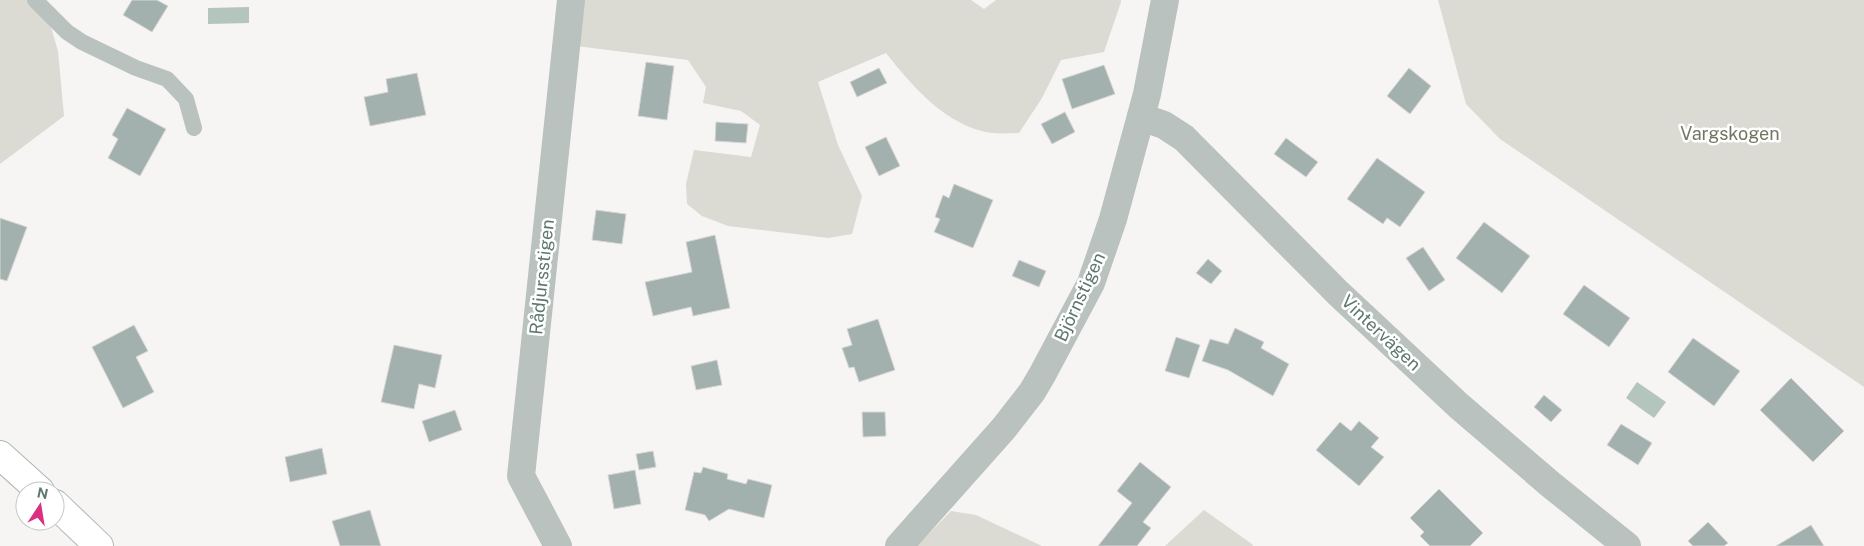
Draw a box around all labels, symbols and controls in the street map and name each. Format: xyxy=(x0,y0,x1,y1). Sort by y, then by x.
park label: Vargskogen xyxy=(1680,123,1780,144)
street label: Rådjursstigen xyxy=(525,218,558,336)
street label: Björnstigen xyxy=(1050,249,1109,345)
street label: Vintervägen xyxy=(1337,290,1426,375)
north arrow xyxy=(15,481,65,531)
text: N xyxy=(36,484,50,502)

